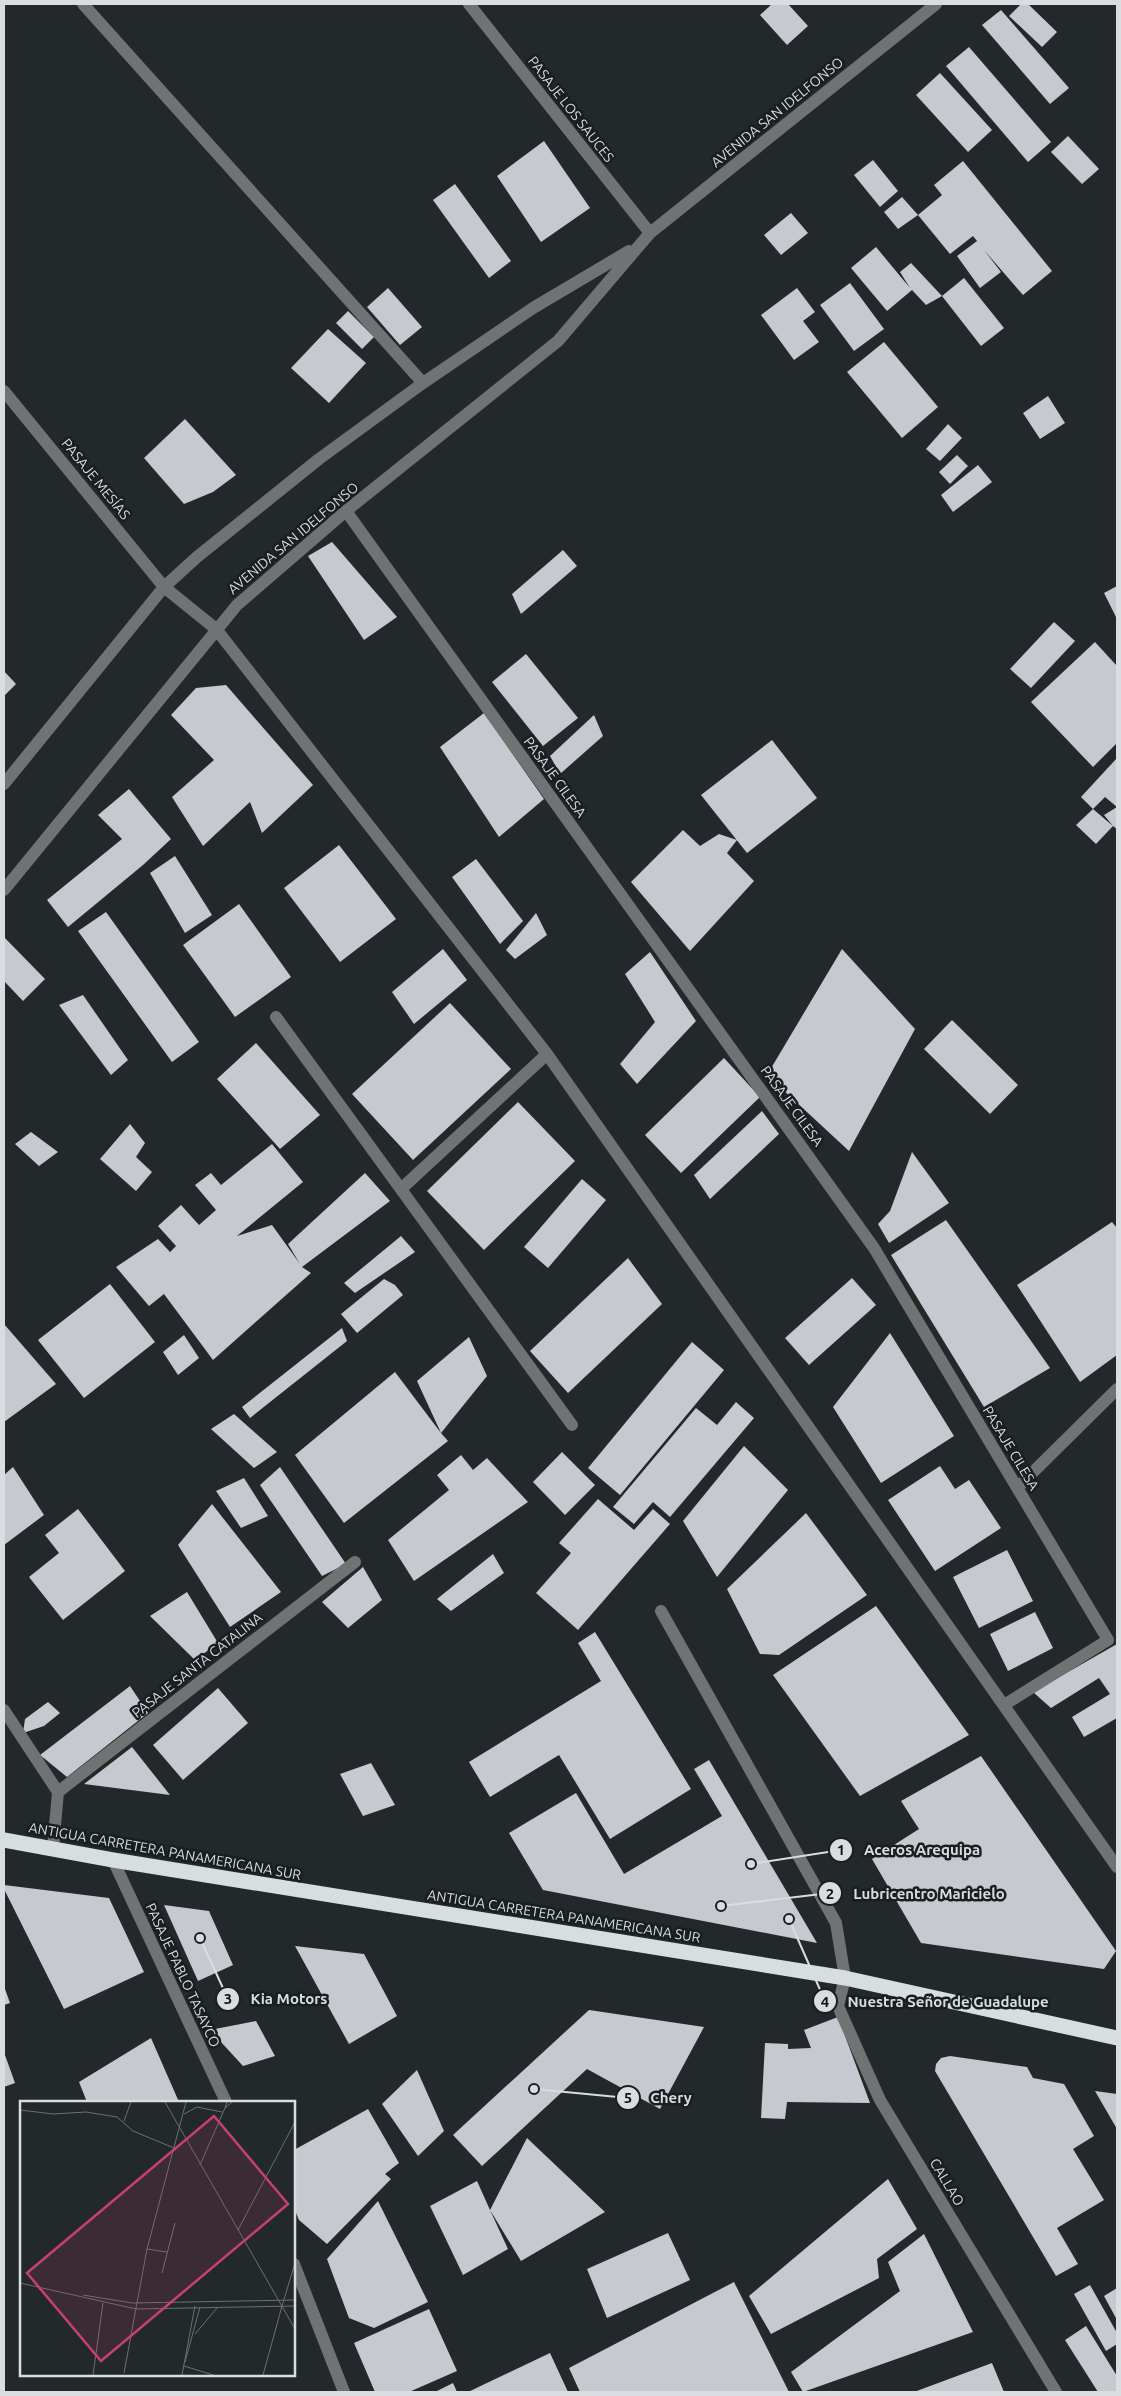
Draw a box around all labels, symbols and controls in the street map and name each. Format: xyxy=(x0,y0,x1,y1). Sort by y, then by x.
street label: PASAJE LOS SAUCES xyxy=(525,53,617,165)
street label: AVENIDA SAN IDELFONSO xyxy=(708,54,846,170)
street label: PASAJE MESÍAS xyxy=(58,435,134,523)
street label: AVENIDA SAN IDELFONSO xyxy=(225,479,362,597)
street label: PASAJE CILESA xyxy=(520,734,590,820)
street label: PASAJE CILESA xyxy=(757,1063,827,1149)
street label: PASAJE CILESA xyxy=(980,1403,1042,1493)
street label: PASAJE SANTA CATALINA xyxy=(129,1609,265,1721)
street label: ANTIGUA CARRETERA PANAMERICANA SUR xyxy=(28,1819,303,1883)
callout: Aceros Arequipa xyxy=(829,1835,990,1865)
text: 1 xyxy=(837,1841,845,1858)
text: Aceros Arequipa xyxy=(864,1841,980,1858)
callout: Lubricentro Maricielo xyxy=(818,1878,1014,1908)
text: 2 xyxy=(826,1885,834,1902)
text: Lubricentro Maricielo xyxy=(853,1885,1005,1902)
street label: ANTIGUA CARRETERA PANAMERICANA SUR xyxy=(426,1886,702,1946)
street label: PASAJE PABLO TASAYCO xyxy=(143,1900,224,2050)
callout: Kia Motors xyxy=(216,1984,338,2014)
callout: Nuestra Señor de Guadalupe xyxy=(813,1986,1059,2016)
text: 3 xyxy=(224,1990,232,2007)
text: Kia Motors xyxy=(251,1990,327,2007)
text: 4 xyxy=(821,1993,829,2010)
text: Nuestra Señor de Guadalupe xyxy=(847,1993,1049,2010)
callout: Chery xyxy=(615,2083,702,2113)
text: 5 xyxy=(624,2089,632,2106)
text: Chery xyxy=(650,2089,692,2106)
inset map xyxy=(20,2101,295,2376)
street label: CALLAO xyxy=(927,2155,967,2209)

